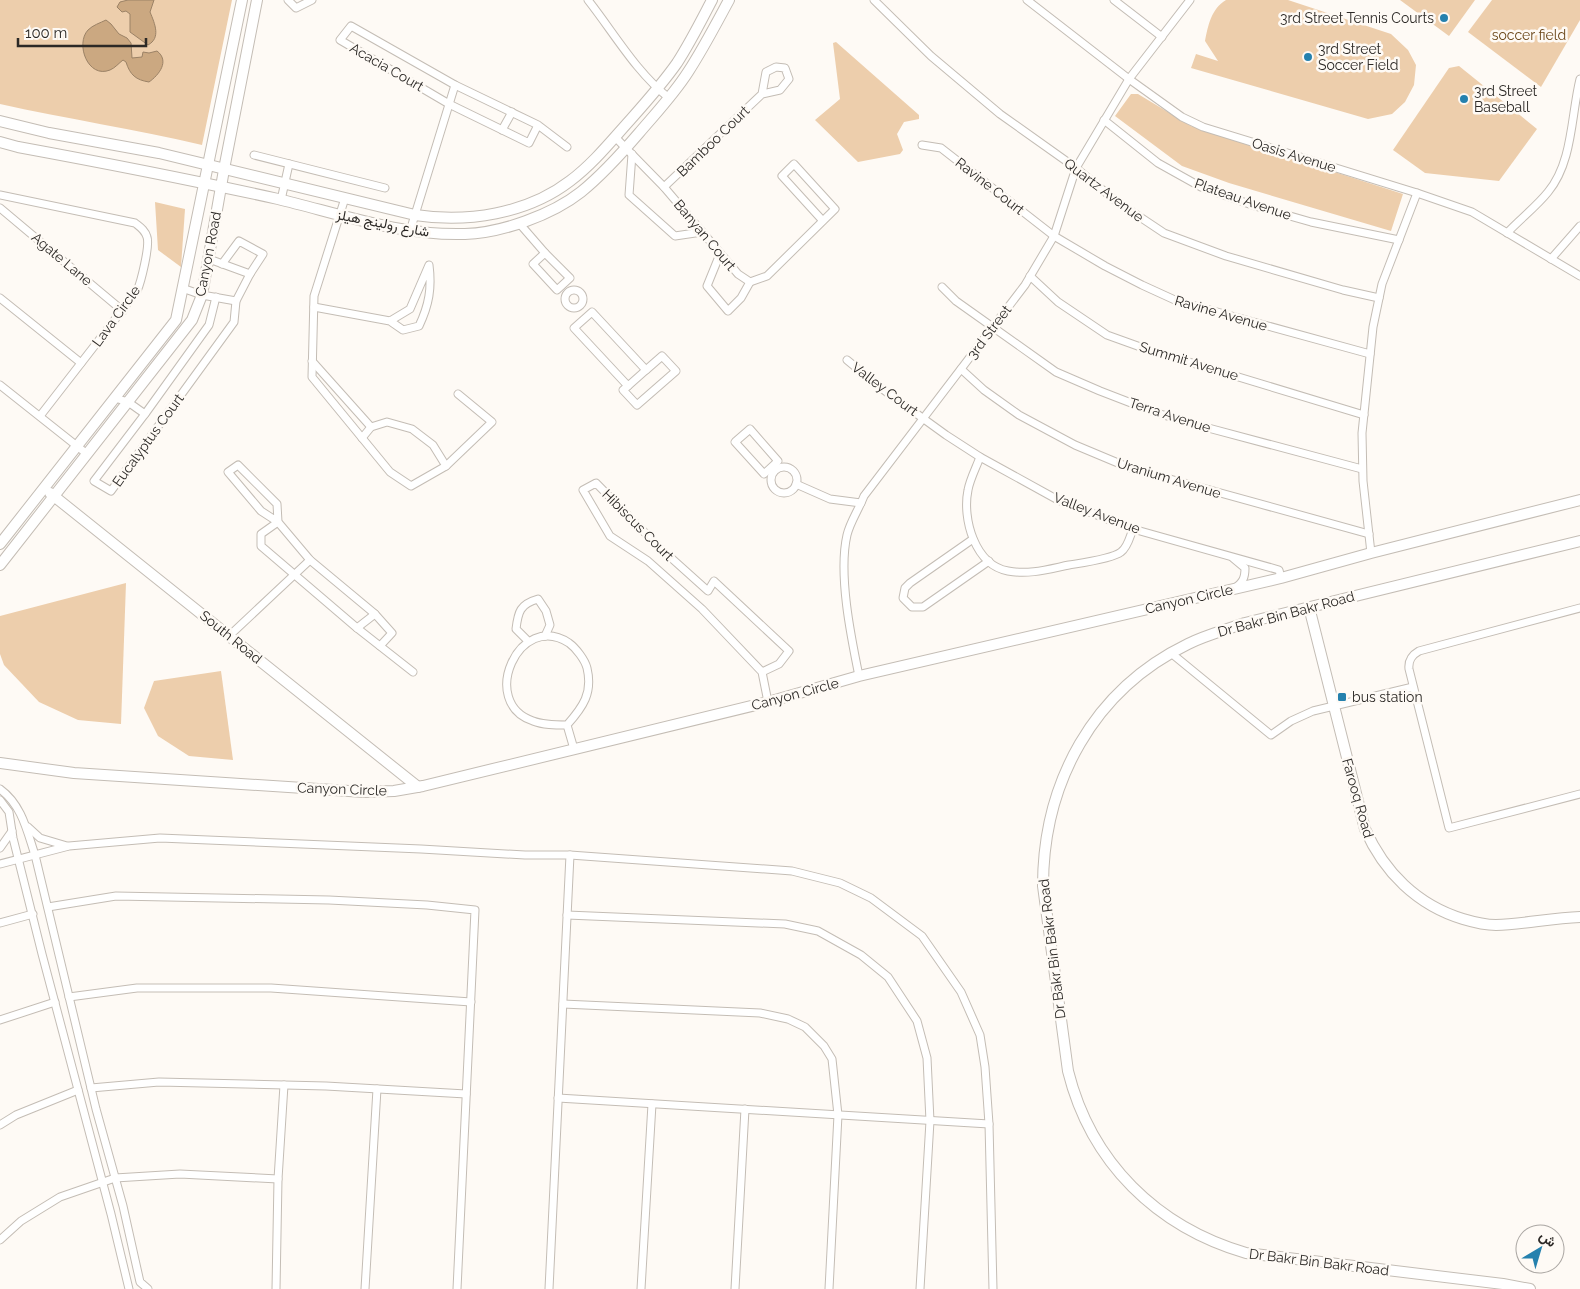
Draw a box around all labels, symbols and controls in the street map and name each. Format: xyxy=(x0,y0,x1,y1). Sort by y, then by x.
place label: 3rd Street Tennis Courts xyxy=(1280,10,1434,26)
marker: 3rd Street Tennis Courts xyxy=(1438,12,1450,24)
scale bar xyxy=(18,15,145,47)
text: 100 m xyxy=(25,24,67,42)
park label: soccer field xyxy=(1492,27,1566,43)
street label: Acacia Court xyxy=(347,39,427,95)
place label: 3rd Street Soccer Field xyxy=(1318,41,1398,73)
marker: 3rd Street Soccer Field xyxy=(1302,51,1314,63)
place label: 3rd Street Baseball xyxy=(1474,83,1538,115)
marker: 3rd Street Baseball xyxy=(1458,93,1470,105)
street label: Bamboo Court xyxy=(673,102,753,180)
street label: Oasis Avenue xyxy=(1250,135,1338,175)
street label: Ravine Court xyxy=(952,154,1028,218)
street label: Quartz Avenue xyxy=(1061,155,1147,225)
street label: Plateau Avenue xyxy=(1193,175,1293,223)
street label: Banyan Court xyxy=(671,196,739,274)
street label: شارع رولينج هيلز xyxy=(334,206,431,243)
street label: Canyon Road xyxy=(192,210,224,298)
street label: Agate Lane xyxy=(29,229,95,289)
street label: Lava Circle xyxy=(89,283,143,349)
street label: Ravine Avenue xyxy=(1173,292,1269,334)
street label: 3rd Street xyxy=(964,302,1015,362)
street label: Summit Avenue xyxy=(1138,338,1240,384)
street label: Valley Court xyxy=(849,359,921,419)
street label: Eucalyptus Court xyxy=(109,390,187,490)
street label: Terra Avenue xyxy=(1127,394,1213,436)
street label: Uranium Avenue xyxy=(1115,455,1223,501)
street label: Hibiscus Court xyxy=(599,486,677,564)
street label: Valley Avenue xyxy=(1051,489,1143,537)
street label: Canyon Circle xyxy=(1143,581,1235,617)
street label: Dr Bakr Bin Bakr Road xyxy=(1216,588,1356,640)
street label: South Road xyxy=(197,607,265,667)
street label: Canyon Circle xyxy=(750,675,840,713)
place label: bus station xyxy=(1352,689,1423,705)
marker: bus station xyxy=(1336,691,1348,703)
street label: Farooq Road xyxy=(1339,756,1377,840)
street label: Canyon Circle xyxy=(297,779,387,799)
street label: Dr Bakr Bin Bakr Road xyxy=(1035,878,1069,1020)
north arrow xyxy=(1515,1224,1565,1274)
text: ش xyxy=(1536,1227,1560,1251)
street label: Dr Bakr Bin Bakr Road xyxy=(1248,1245,1390,1279)

